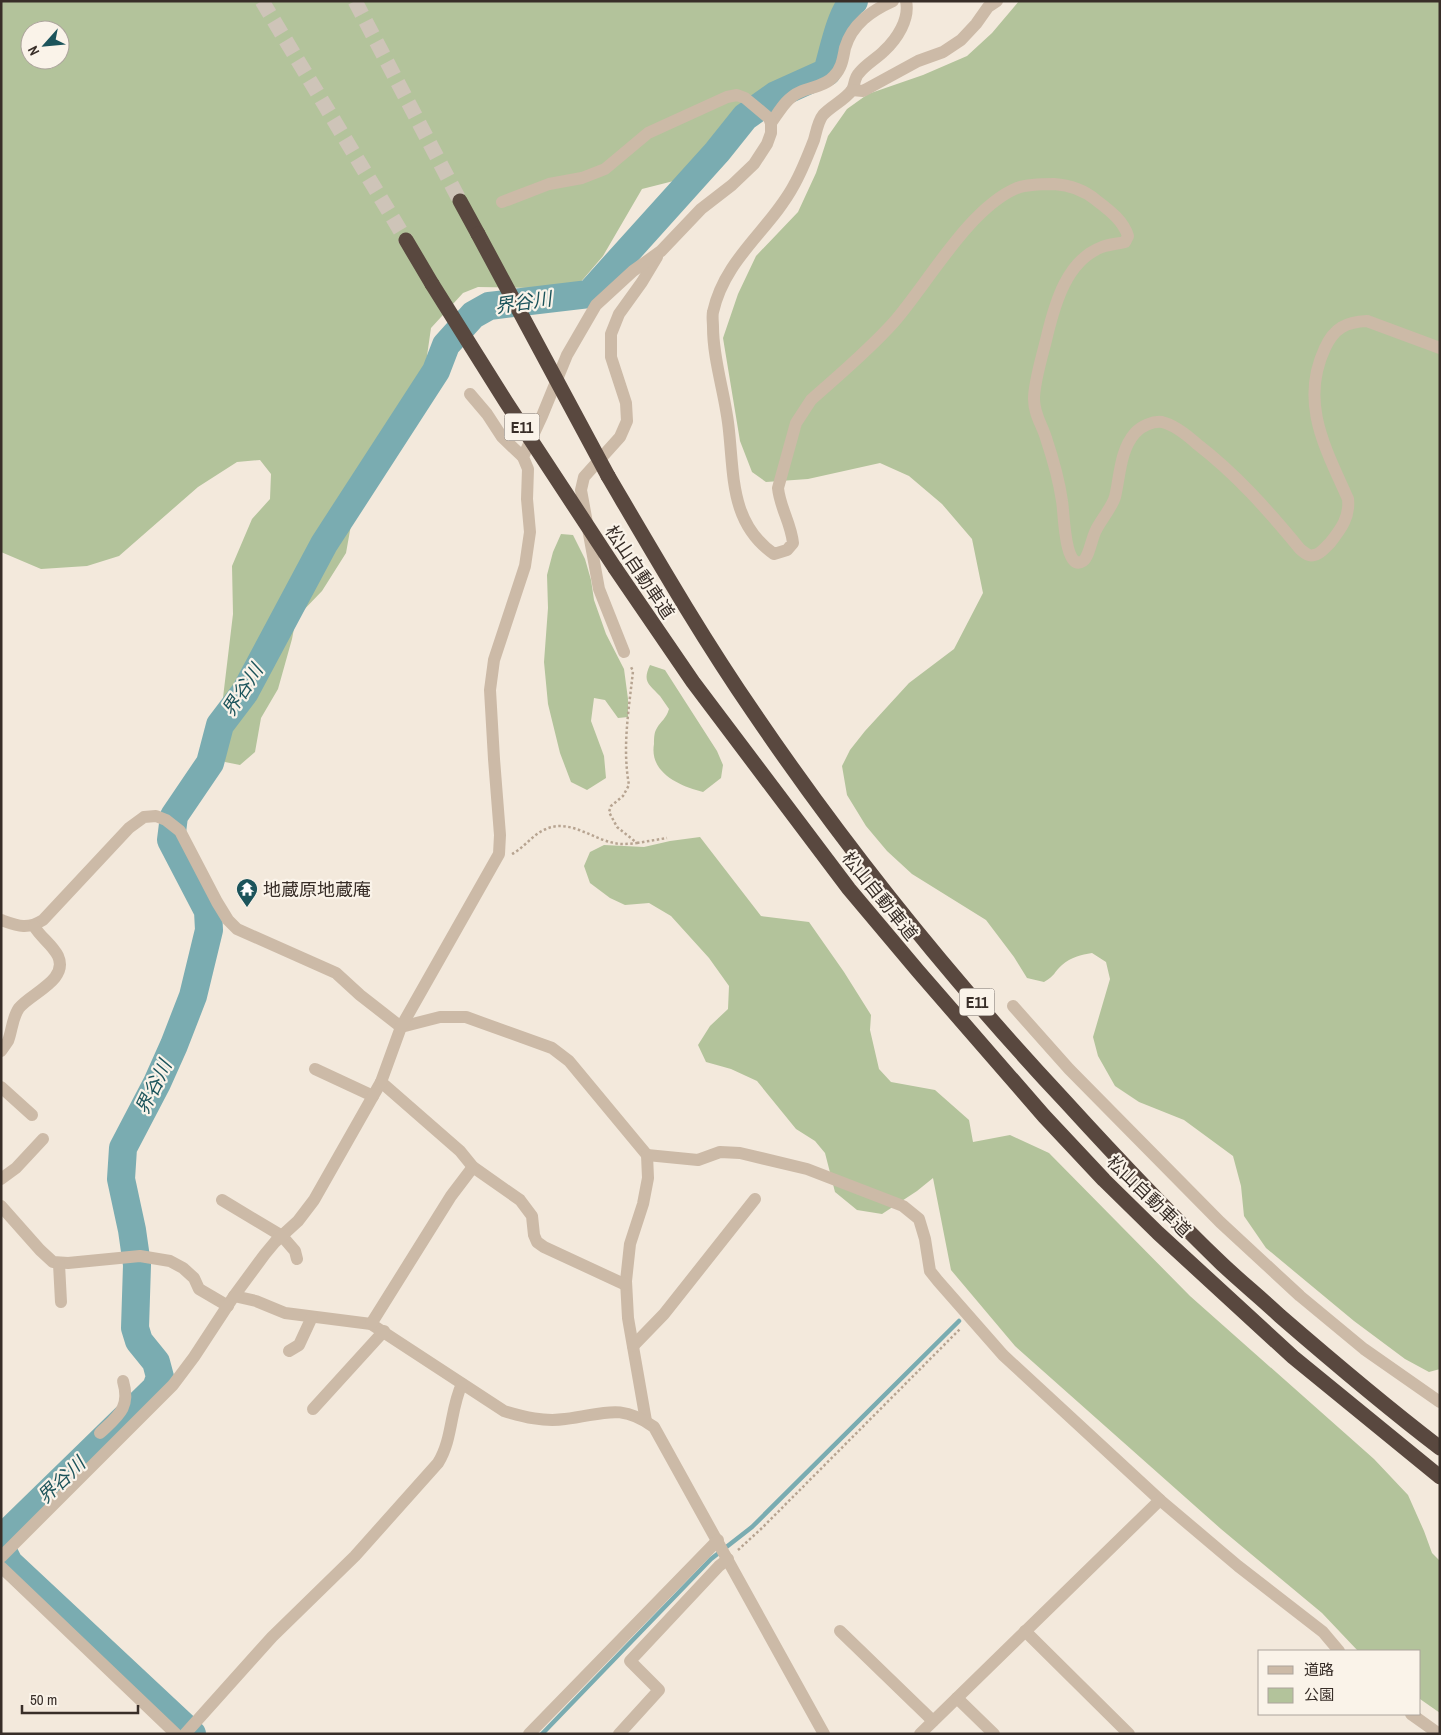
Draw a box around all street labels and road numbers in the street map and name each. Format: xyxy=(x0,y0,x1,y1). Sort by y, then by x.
road number: E11 xyxy=(504,414,540,441)
street label: 松山自動車道 xyxy=(599,520,681,624)
street label: 松山自動車道 xyxy=(836,846,924,946)
road number: E11 xyxy=(960,989,994,1016)
street label: 松山自動車道 xyxy=(1101,1149,1197,1243)

